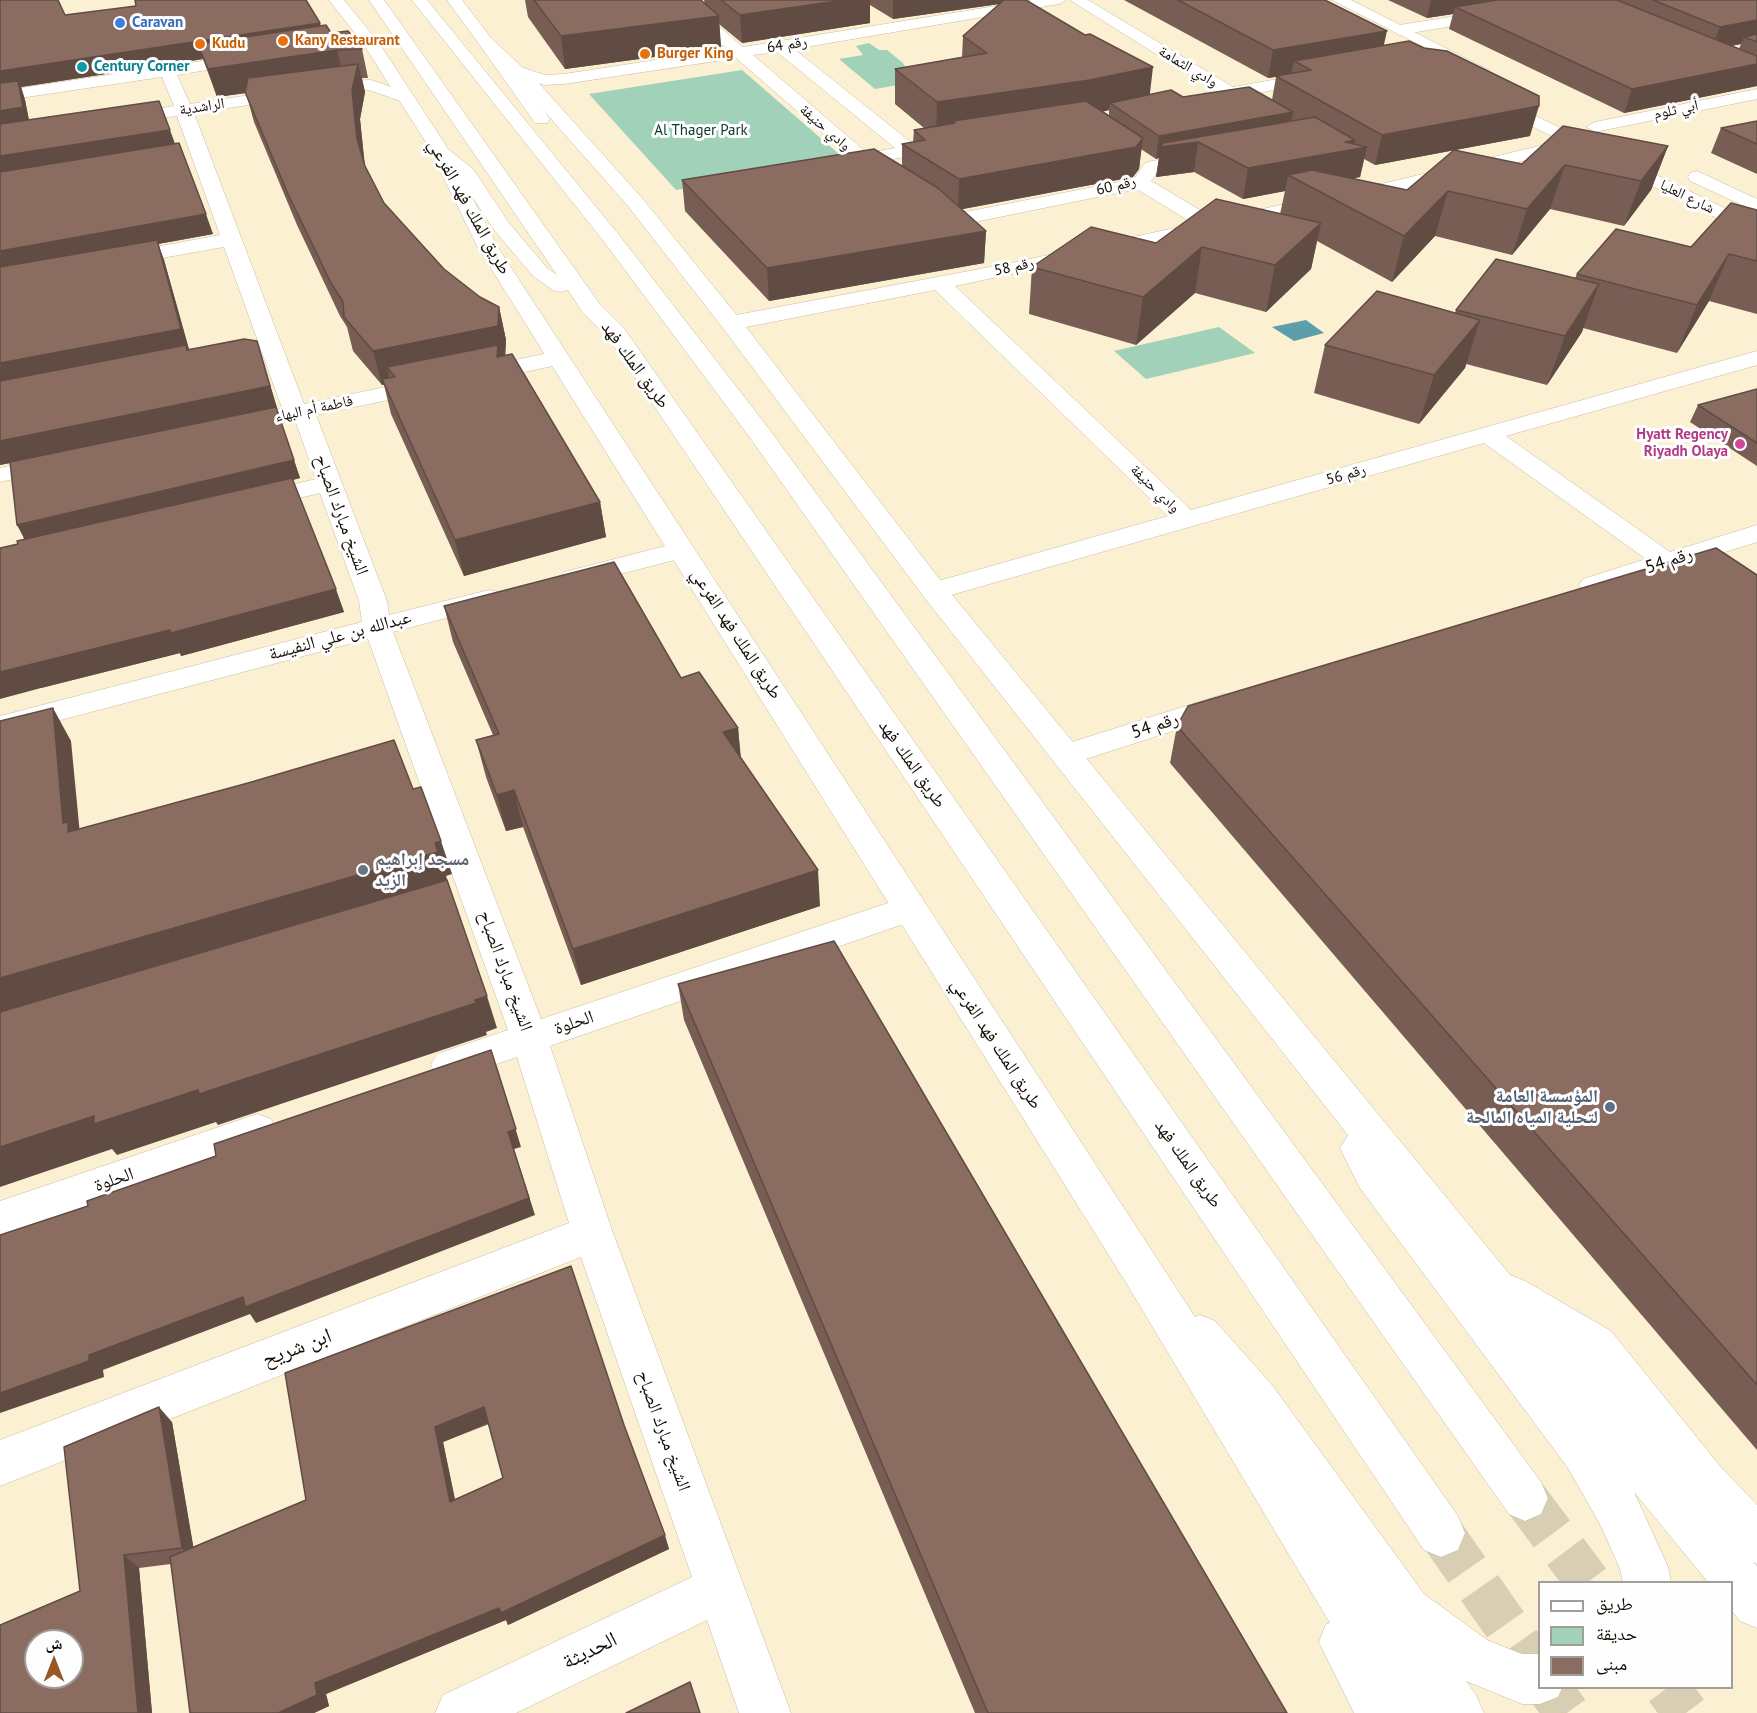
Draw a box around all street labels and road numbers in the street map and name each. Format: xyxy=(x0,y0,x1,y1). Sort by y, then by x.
street label: رقم 64 xyxy=(766,33,808,57)
street label: وادي الثمامة xyxy=(1155,42,1221,92)
street label: الراشدية xyxy=(178,95,226,119)
street label: أبي ثلوم xyxy=(1652,96,1700,124)
street label: وادي حنيفة xyxy=(796,101,854,155)
street label: طريق الملك فهد الفرعي xyxy=(423,136,515,278)
street label: رقم 60 xyxy=(1094,172,1138,200)
street label: شارع العليا xyxy=(1657,176,1717,218)
street label: رقم 58 xyxy=(992,254,1036,280)
street label: طريق الملك فهد xyxy=(596,317,674,413)
street label: فاطمة أم البهاء xyxy=(273,392,355,426)
street label: الشيخ مبارك الصباح xyxy=(309,452,373,578)
street label: وادي حنيفة xyxy=(1126,461,1184,517)
street label: رقم 56 xyxy=(1324,461,1368,489)
street label: رقم 54 xyxy=(1643,543,1695,579)
street label: طريق الملك فهد الفرعي xyxy=(686,565,786,703)
street label: عبدالله بن علي النفيسة xyxy=(267,607,413,665)
street label: رقم 54 xyxy=(1129,708,1181,744)
street label: طريق الملك فهد xyxy=(874,716,950,812)
street label: الشيخ مبارك الصباح xyxy=(473,908,537,1034)
street label: طريق الملك فهد الفرعي xyxy=(946,975,1046,1113)
street label: الحلوة xyxy=(551,1006,597,1040)
street label: طريق الملك فهد xyxy=(1150,1116,1226,1212)
street label: الحلوة xyxy=(91,1163,137,1197)
street label: ابن شريح xyxy=(259,1323,335,1373)
street label: الشيخ مبارك الصباح xyxy=(631,1368,695,1494)
street label: الحديثة xyxy=(559,1627,621,1675)

